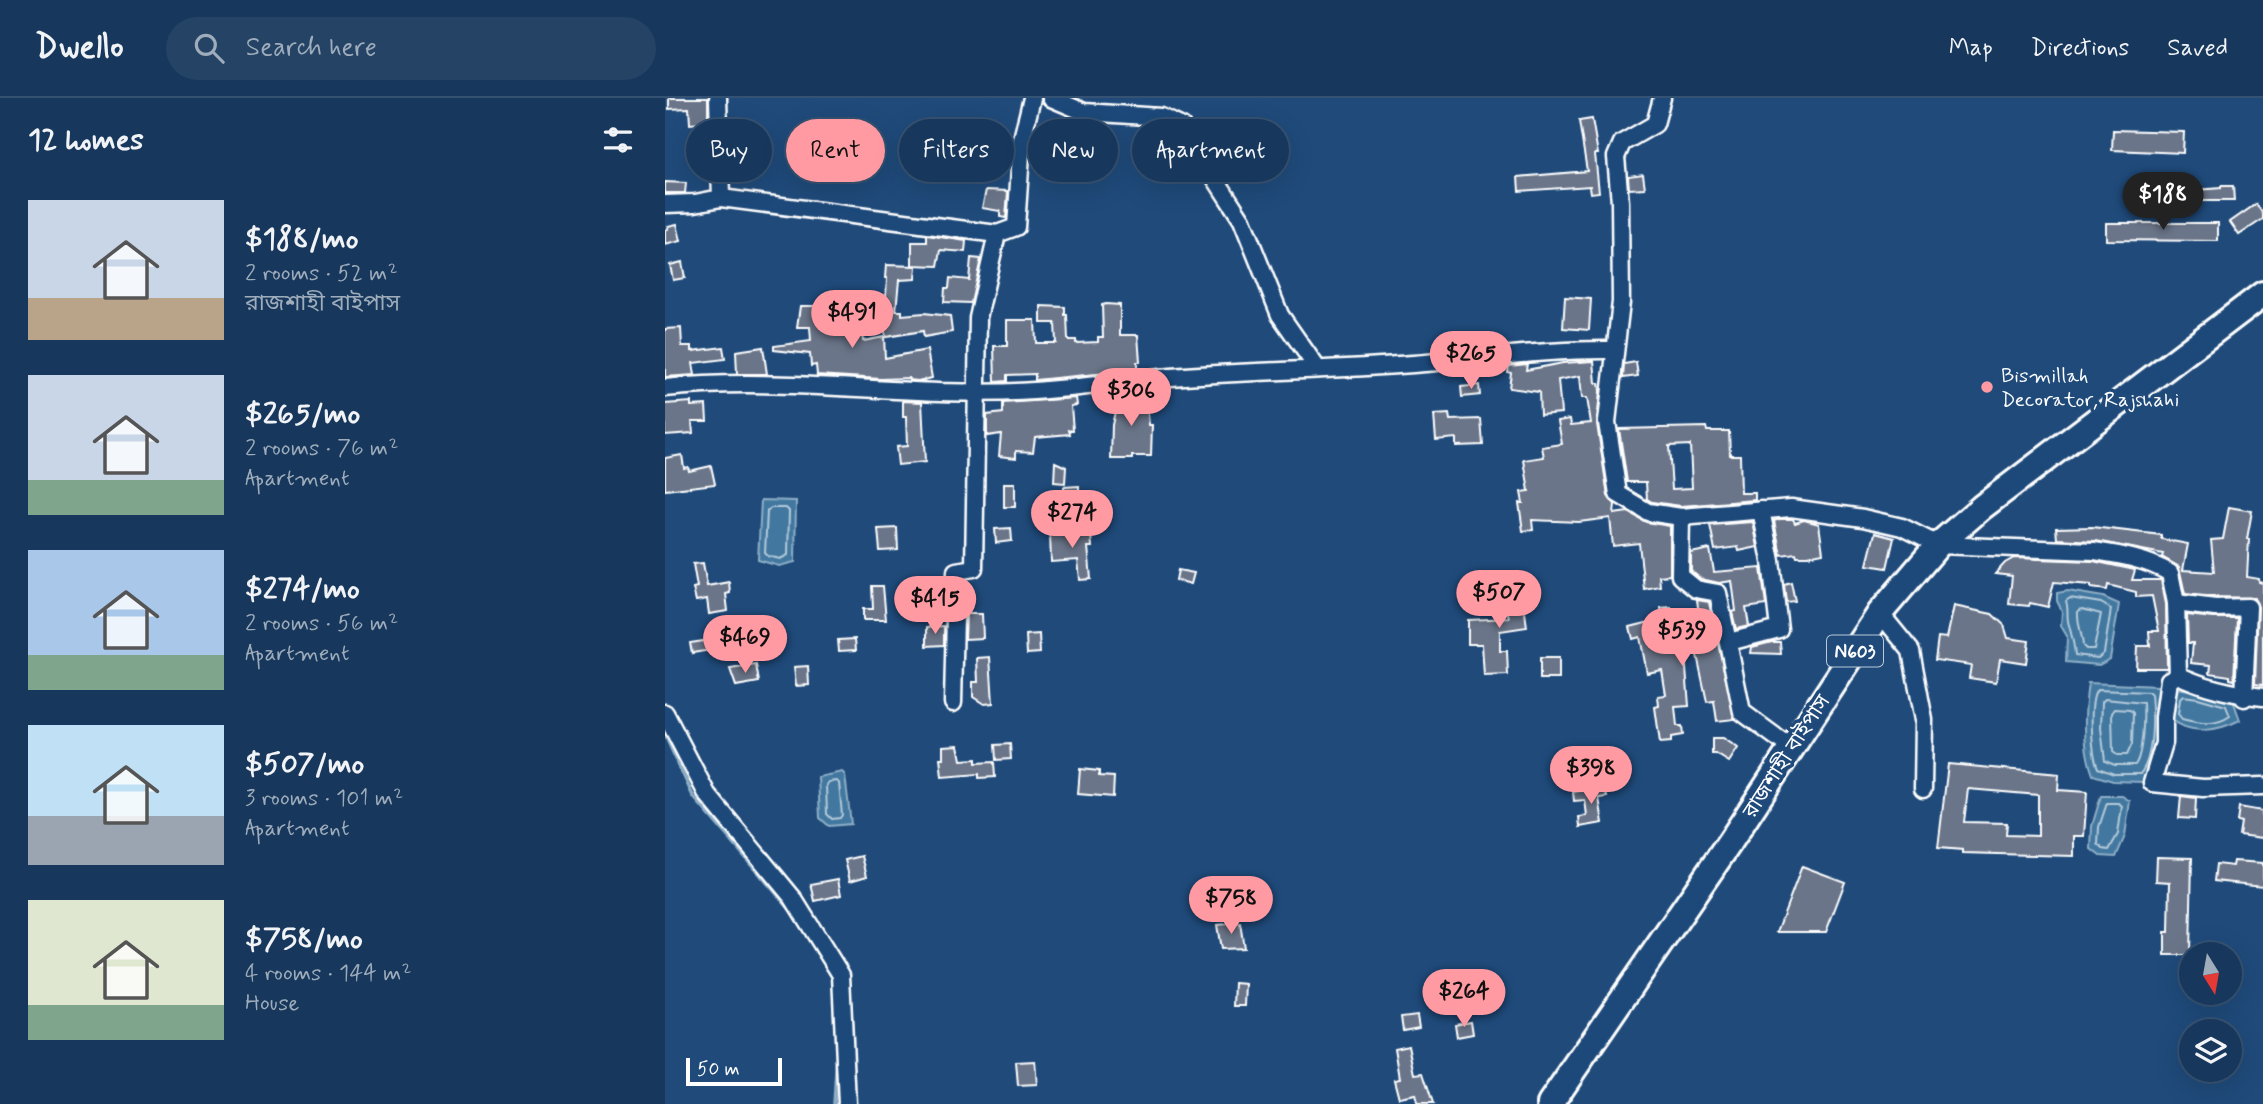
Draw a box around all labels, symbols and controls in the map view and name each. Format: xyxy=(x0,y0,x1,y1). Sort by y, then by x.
search box xyxy=(166,17,656,80)
text: Dwello xyxy=(35,26,124,70)
icon: search xyxy=(190,29,228,67)
text: Search here xyxy=(246,31,377,65)
text: Map xyxy=(1949,33,1993,64)
text: Directions xyxy=(2031,33,2129,64)
text: Saved xyxy=(2167,33,2228,64)
chip: Buy xyxy=(686,119,772,182)
chip: Rent xyxy=(786,119,885,182)
chip: Filters xyxy=(899,119,1014,182)
chip: New xyxy=(1028,119,1118,182)
chip: Apartment xyxy=(1132,119,1289,182)
text: 12 homes xyxy=(28,121,144,160)
icon: filters xyxy=(599,121,637,159)
pin: $188 xyxy=(2122,172,2204,232)
text: $188 xyxy=(2139,180,2187,210)
text: $188/mo xyxy=(245,220,359,259)
icon: home xyxy=(84,228,168,312)
text: 2 rooms · 52 m² xyxy=(245,259,398,289)
text: রাজশাহী বাইপাস xyxy=(245,289,400,319)
pin: $491 xyxy=(811,290,893,350)
text: $491 xyxy=(827,298,877,328)
pin: $265 xyxy=(1430,331,1512,391)
text: $265 xyxy=(1446,339,1496,369)
place label: Bismillah Decorator, Rajshahi xyxy=(2001,362,2179,414)
pin: $306 xyxy=(1090,368,1172,428)
text: $306 xyxy=(1107,376,1155,406)
marker: Bismillah Decorator, Rajshahi xyxy=(1979,379,1995,395)
text: $265/mo xyxy=(245,395,360,434)
icon: home xyxy=(84,403,168,487)
text: 2 rooms · 76 m² xyxy=(245,434,398,464)
text: Apartment xyxy=(245,464,350,494)
pin: $274 xyxy=(1031,490,1113,550)
text: $274 xyxy=(1047,498,1097,528)
text: $274/mo xyxy=(245,570,360,609)
pin: $507 xyxy=(1458,570,1540,630)
pin: $415 xyxy=(894,576,976,636)
icon: home xyxy=(84,578,168,662)
text: $507 xyxy=(1472,578,1526,608)
text: $415 xyxy=(910,584,960,614)
pin: $539 xyxy=(1641,608,1723,668)
text: 2 rooms · 56 m² xyxy=(245,609,398,639)
pin: $469 xyxy=(704,616,786,675)
text: $539 xyxy=(1657,616,1707,646)
text: $469 xyxy=(719,623,771,653)
road number: N603 xyxy=(1827,636,1883,666)
text: Apartment xyxy=(245,639,350,669)
street label: রাজশাহী বাইপাস xyxy=(1736,689,1838,824)
text: $507/mo xyxy=(245,745,364,784)
pin: $398 xyxy=(1550,746,1632,806)
icon: home xyxy=(84,753,168,837)
text: $398 xyxy=(1566,754,1616,784)
text: 3 rooms · 101 m² xyxy=(245,784,403,814)
text: Apartment xyxy=(245,814,350,844)
pin: $758 xyxy=(1190,876,1272,936)
text: $758 xyxy=(1205,884,1257,914)
text: $758/mo xyxy=(245,920,363,959)
icon: home xyxy=(84,928,168,1012)
north arrow xyxy=(2179,942,2242,1004)
map controls xyxy=(2179,942,2242,1082)
text: 4 rooms · 144 m² xyxy=(245,959,412,989)
pin: $264 xyxy=(1423,970,1505,1029)
text: $264 xyxy=(1438,977,1490,1007)
text: House xyxy=(245,989,299,1019)
button: layers xyxy=(2179,1019,2242,1082)
scale bar xyxy=(686,1055,782,1087)
text: 50 m xyxy=(697,1057,740,1082)

